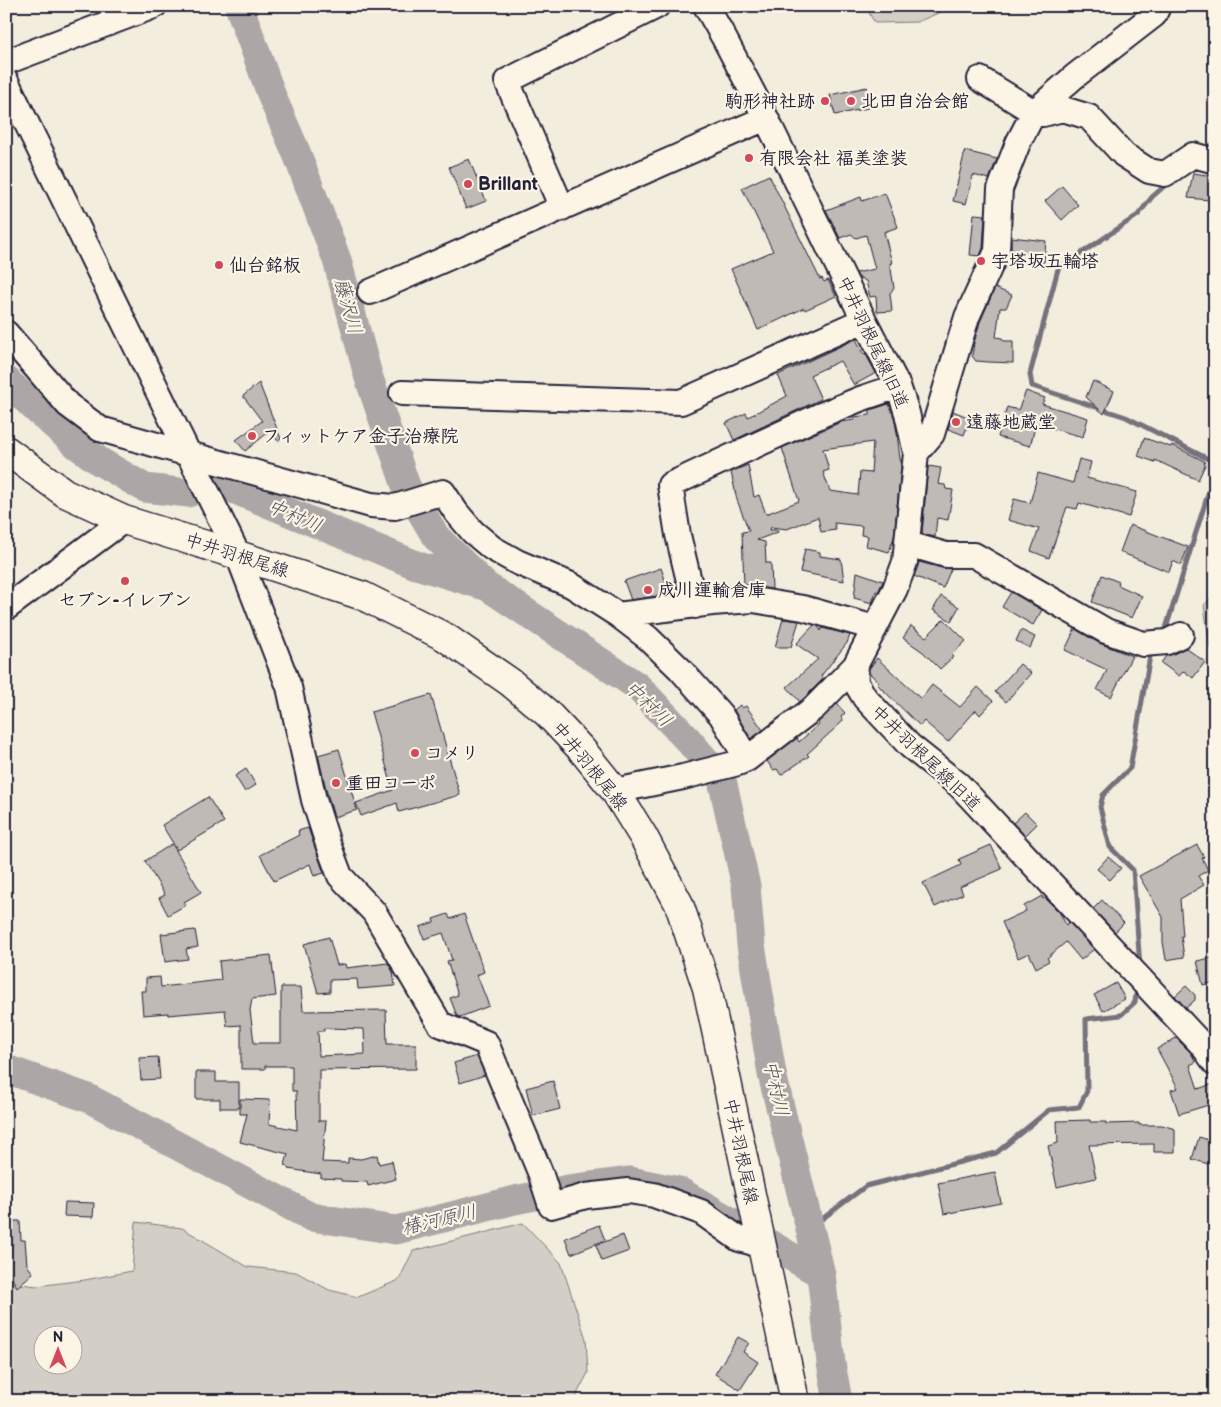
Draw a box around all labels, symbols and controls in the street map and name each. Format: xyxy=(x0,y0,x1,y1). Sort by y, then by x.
place label: 駒形神社跡 xyxy=(725,91,815,112)
place label: 北田自治会館 xyxy=(861,91,969,112)
marker: 駒形神社跡 xyxy=(819,95,831,107)
marker: 北田自治会館 xyxy=(845,95,857,107)
place label: 有限会社 福美塗装 xyxy=(759,148,908,169)
marker: 有限会社 福美塗装 xyxy=(743,152,755,164)
place label: Brillant xyxy=(478,174,538,195)
marker: Brillant xyxy=(462,178,474,190)
place label: 宇塔坂五輪塔 xyxy=(991,251,1099,272)
place label: 仙台銘板 xyxy=(229,255,301,276)
marker: 宇塔坂五輪塔 xyxy=(975,255,987,267)
marker: 仙台銘板 xyxy=(213,259,225,271)
street label: 中井羽根尾線旧道 xyxy=(833,273,912,412)
water label: 藤沢川 xyxy=(329,276,366,337)
place label: 遠藤地蔵堂 xyxy=(966,412,1056,433)
marker: 遠藤地蔵堂 xyxy=(950,416,962,428)
place label: フィットケア金子治療院 xyxy=(262,426,459,447)
marker: フィットケア金子治療院 xyxy=(246,430,258,442)
water label: 中村川 xyxy=(264,495,325,538)
street label: 中井羽根尾線 xyxy=(182,529,291,582)
marker: セブン-イレブン xyxy=(119,575,131,587)
place label: 成川運輸倉庫 xyxy=(658,580,766,601)
marker: 成川運輸倉庫 xyxy=(642,584,654,596)
place label: セブン-イレブン xyxy=(58,590,192,611)
water label: 中村川 xyxy=(619,676,676,732)
street label: 中井羽根尾線旧道 xyxy=(867,701,985,816)
street label: 中井羽根尾線 xyxy=(547,718,632,815)
place label: コメリ xyxy=(425,743,479,764)
marker: コメリ xyxy=(409,747,421,759)
place label: 重田コーポ xyxy=(346,773,436,794)
marker: 重田コーポ xyxy=(330,777,342,789)
water label: 中村川 xyxy=(758,1058,793,1119)
street label: 中井羽根尾線 xyxy=(719,1096,762,1206)
water label: 椿河原川 xyxy=(400,1201,479,1240)
north arrow xyxy=(32,1324,82,1374)
text: N xyxy=(53,1329,63,1346)

